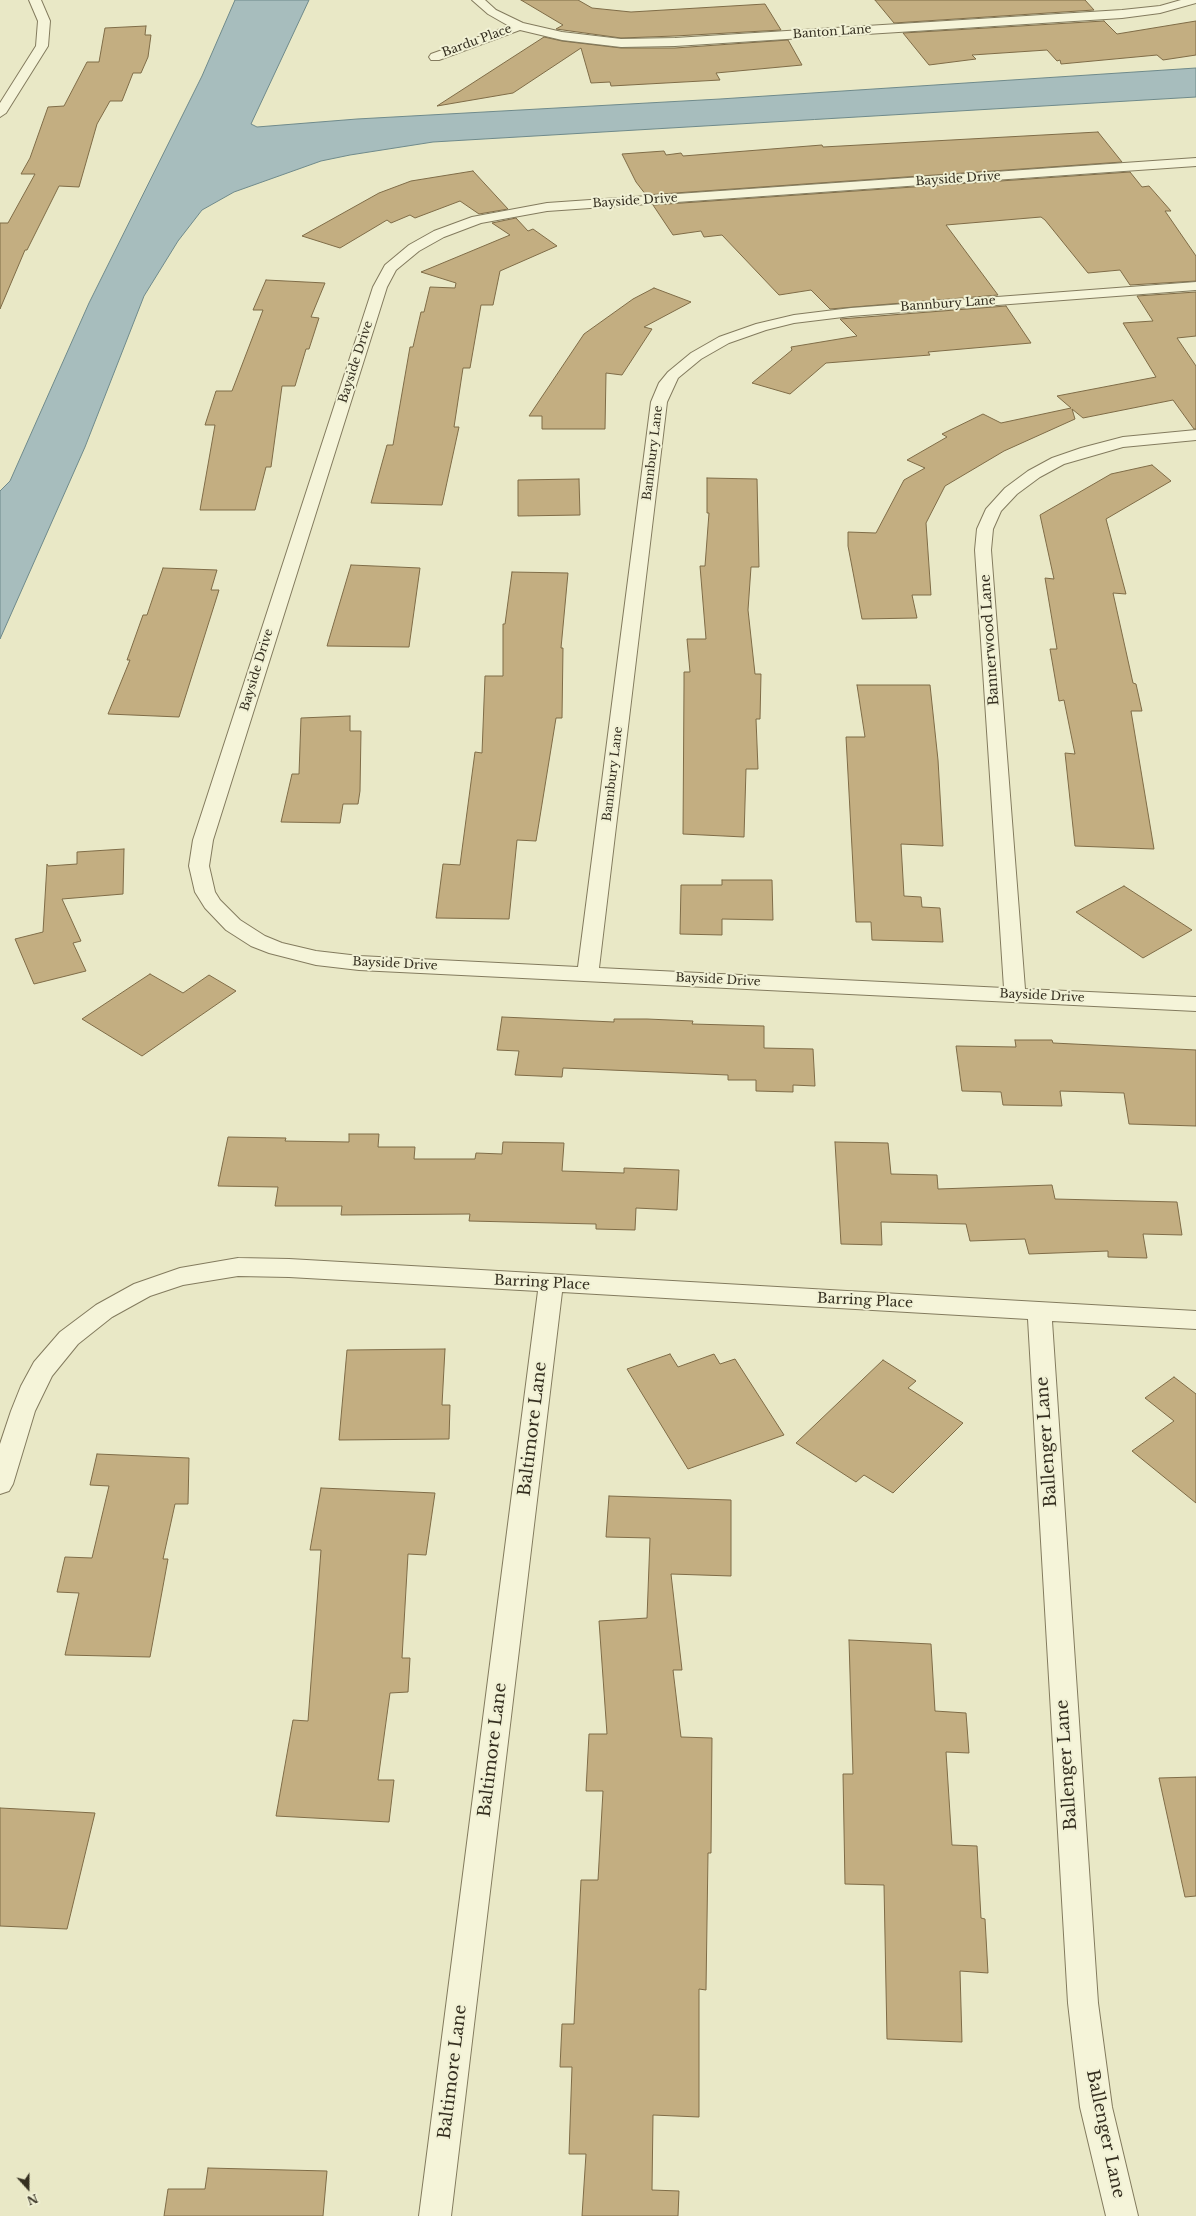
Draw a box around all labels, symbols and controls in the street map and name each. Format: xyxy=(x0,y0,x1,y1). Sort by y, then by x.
street label: Bardu Place xyxy=(440,22,514,60)
street label: Banton Lane xyxy=(792,22,872,42)
street label: Bayside Drive xyxy=(915,169,1001,189)
street label: Bayside Drive xyxy=(592,191,678,211)
street label: Bannbury Lane xyxy=(900,293,996,315)
street label: Bayside Drive xyxy=(336,319,376,405)
street label: Bannbury Lane xyxy=(640,405,666,501)
street label: Bannerwood Lane xyxy=(977,574,1003,706)
street label: Bayside Drive xyxy=(238,627,276,713)
street label: Bannbury Lane xyxy=(600,726,626,822)
street label: Bayside Drive xyxy=(352,955,438,973)
street label: Bayside Drive xyxy=(675,971,761,989)
street label: Bayside Drive xyxy=(999,987,1085,1005)
street label: Barring Place xyxy=(494,1272,590,1294)
street label: Barring Place xyxy=(817,1290,913,1312)
street label: Baltimore Lane xyxy=(515,1361,551,1497)
street label: Ballenger Lane xyxy=(1032,1376,1062,1508)
street label: Baltimore Lane xyxy=(475,1682,511,1818)
street label: Ballenger Lane xyxy=(1052,1699,1082,1831)
street label: Baltimore Lane xyxy=(435,2004,471,2140)
street label: Ballenger Lane xyxy=(1081,2068,1129,2200)
north arrow xyxy=(8,2168,48,2208)
text: N xyxy=(25,2191,40,2208)

